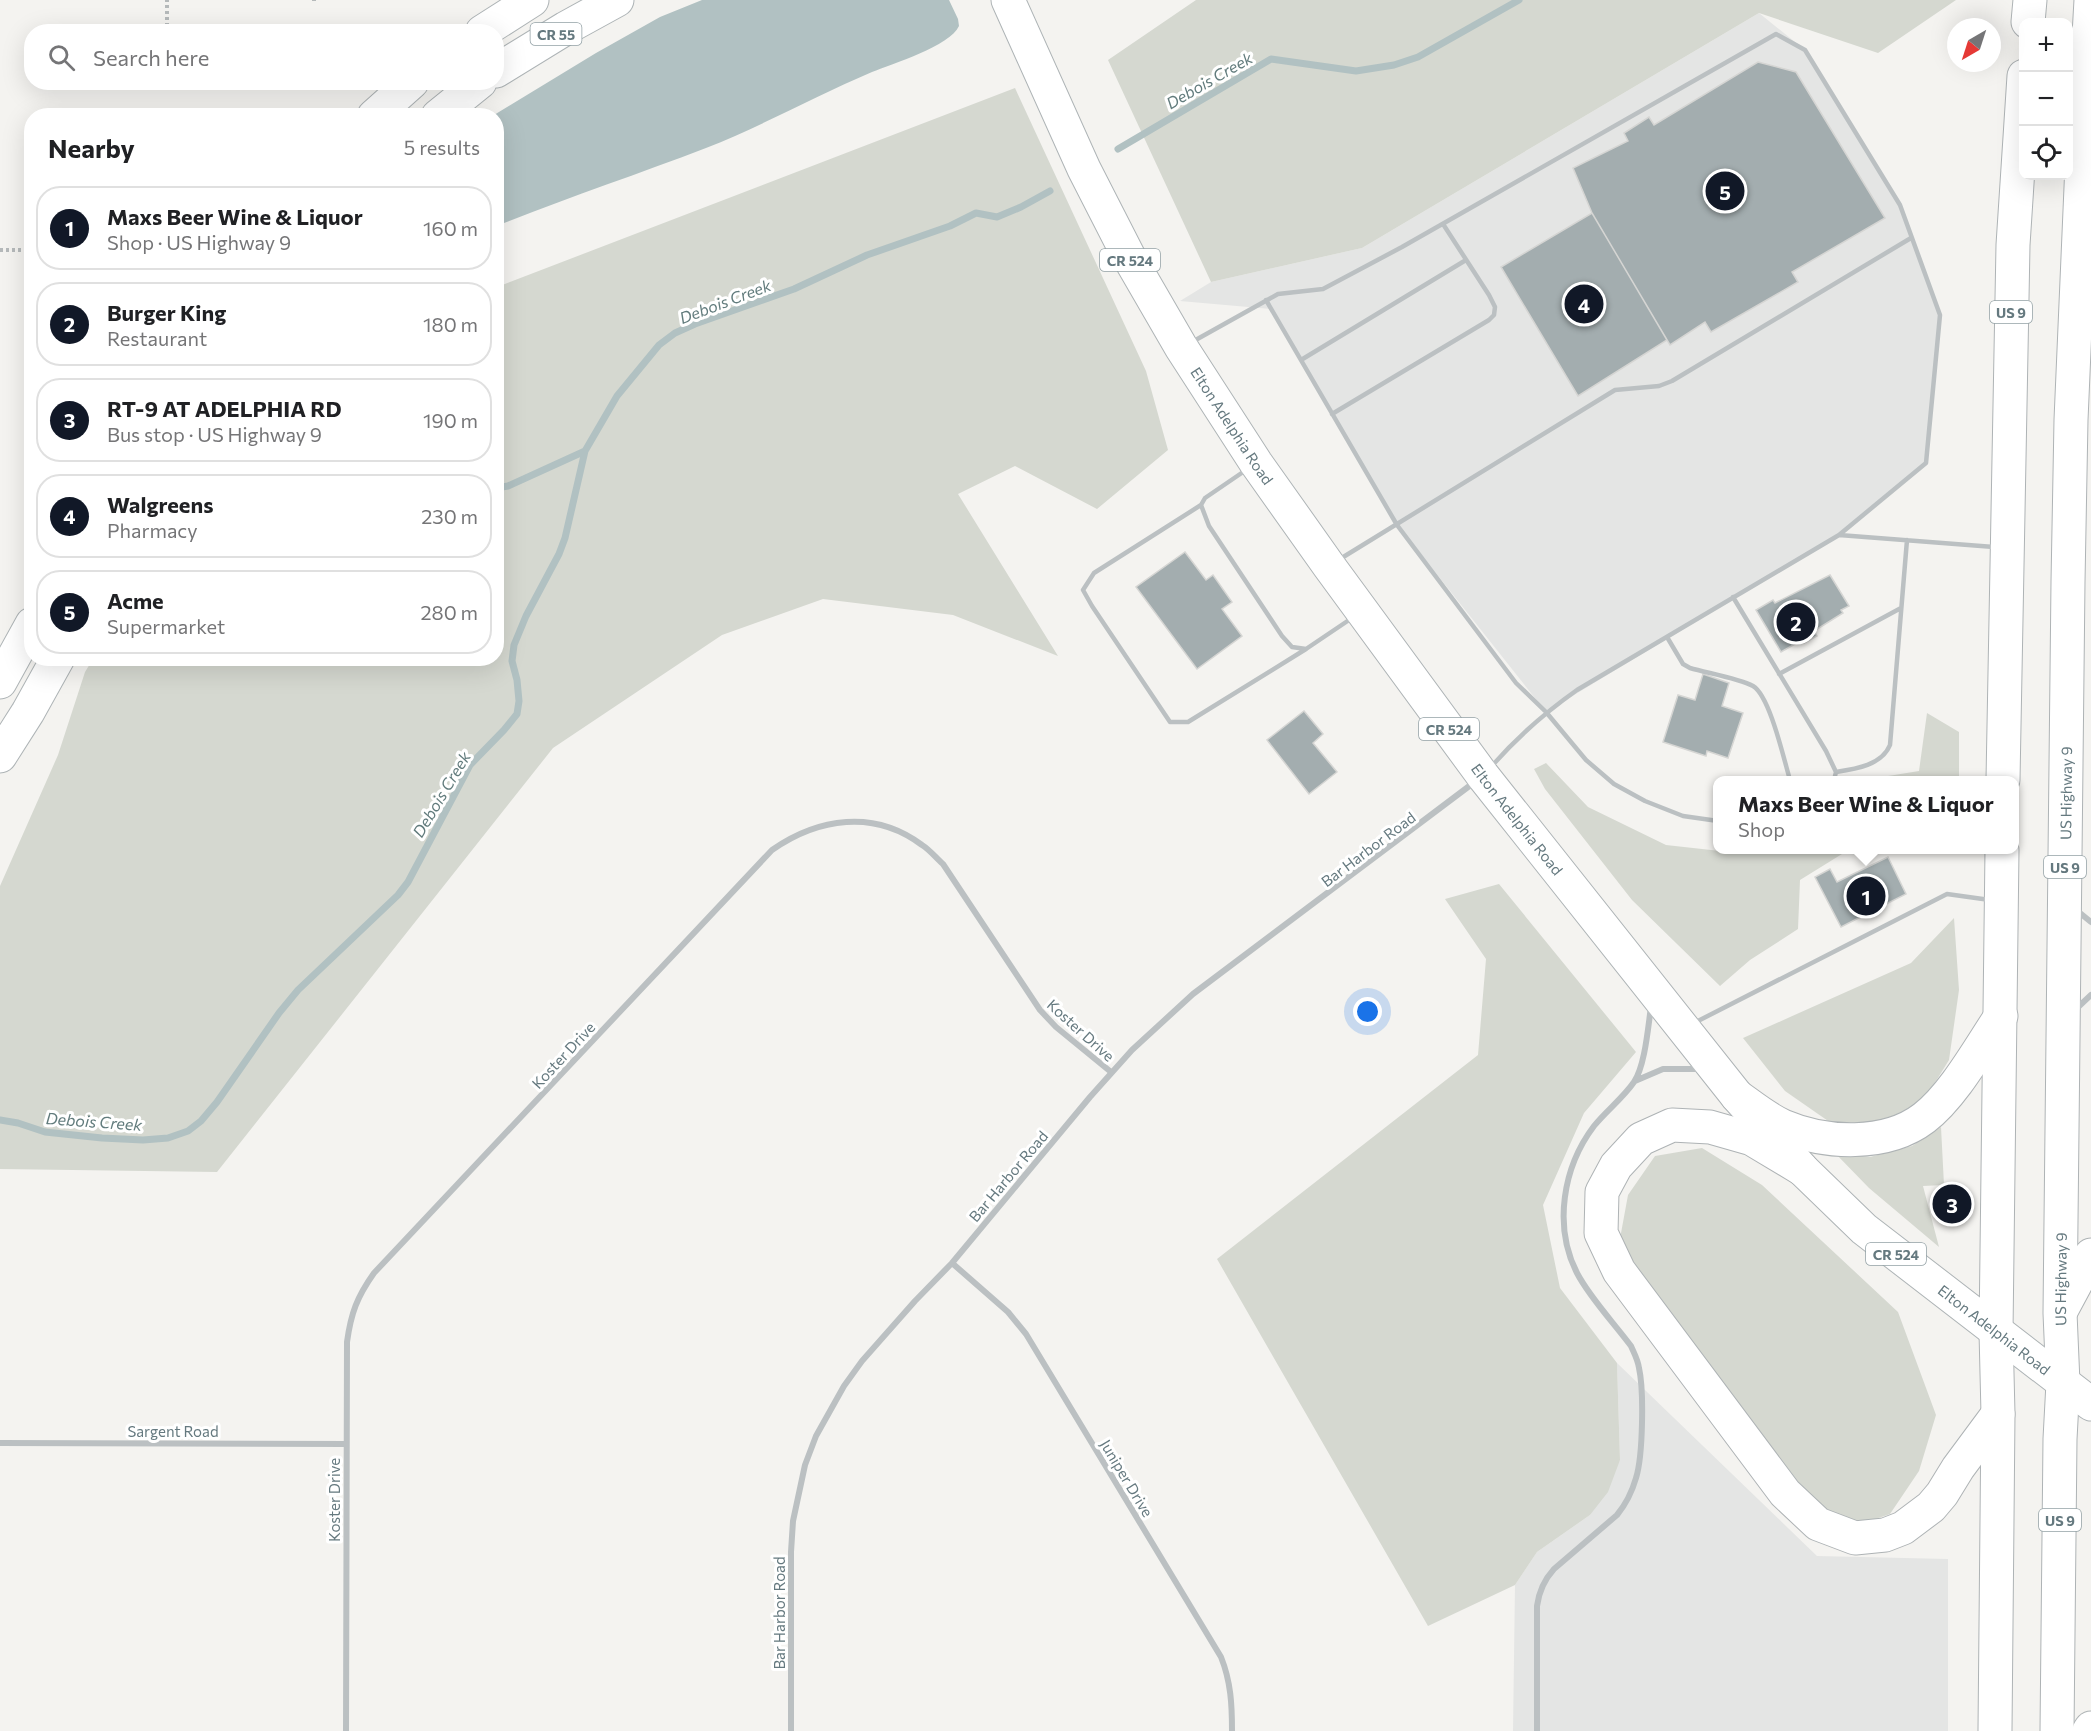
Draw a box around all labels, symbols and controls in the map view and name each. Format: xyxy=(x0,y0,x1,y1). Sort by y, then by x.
north arrow xyxy=(1947,18,2001,72)
map controls xyxy=(2019,18,2073,180)
button: + xyxy=(2019,18,2073,72)
road number: CR 55 xyxy=(530,23,582,45)
search box xyxy=(24,24,504,90)
icon: search xyxy=(45,41,78,74)
text: Search here xyxy=(93,44,209,71)
water label: Debois Creek xyxy=(1163,48,1256,112)
button: − xyxy=(2019,72,2073,126)
button: locate xyxy=(2019,126,2073,180)
text: Nearby xyxy=(48,132,135,163)
text: 5 results xyxy=(404,135,480,159)
pin: 5 xyxy=(1706,168,1744,213)
text: Maxs Beer Wine & Liquor xyxy=(107,203,363,230)
text: 1 xyxy=(65,216,74,240)
text: 160 m xyxy=(423,216,478,240)
text: Shop · US Highway 9 xyxy=(107,230,291,254)
road number: CR 524 xyxy=(1100,249,1160,271)
water label: Debois Creek xyxy=(677,275,774,327)
pin: 4 xyxy=(1564,282,1604,326)
text: Burger King xyxy=(107,299,226,326)
road number: US 9 xyxy=(1990,301,2032,323)
text: 2 xyxy=(64,312,75,336)
text: 180 m xyxy=(423,312,478,336)
text: Restaurant xyxy=(107,326,207,350)
street label: Elton Adelphia Road xyxy=(1187,364,1277,488)
text: RT-9 AT ADELPHIA RD xyxy=(107,395,342,422)
text: 3 xyxy=(64,408,75,432)
text: 190 m xyxy=(423,408,478,432)
text: Bus stop · US Highway 9 xyxy=(107,422,322,446)
text: Walgreens xyxy=(107,491,213,518)
text: 4 xyxy=(63,504,76,528)
text: 230 m xyxy=(421,504,478,528)
text: Pharmacy xyxy=(107,518,198,542)
text: Acme xyxy=(107,587,164,614)
text: 5 xyxy=(64,600,75,624)
text: 280 m xyxy=(420,600,478,624)
pin: 2 xyxy=(1776,600,1816,644)
text: Supermarket xyxy=(107,614,225,638)
road number: CR 524 xyxy=(1419,718,1479,740)
street label: US Highway 9 xyxy=(2056,746,2075,840)
water label: Debois Creek xyxy=(408,748,474,840)
street label: Elton Adelphia Road xyxy=(1468,760,1567,878)
popup xyxy=(1713,776,2019,854)
text: Maxs Beer Wine & Liquor xyxy=(1738,790,1994,817)
street label: Bar Harbor Road xyxy=(1317,808,1419,890)
text: Shop xyxy=(1738,817,1785,841)
road number: US 9 xyxy=(2044,856,2086,878)
pin: 1 xyxy=(1846,874,1886,918)
street label: Koster Drive xyxy=(1044,995,1118,1065)
your location xyxy=(1353,997,1382,1026)
street label: Koster Drive xyxy=(528,1018,598,1092)
water label: Debois Creek xyxy=(45,1108,143,1134)
street label: Bar Harbor Road xyxy=(965,1127,1051,1225)
pin: 3 xyxy=(1932,1182,1972,1226)
street label: US Highway 9 xyxy=(2051,1232,2070,1326)
road number: CR 524 xyxy=(1866,1243,1926,1265)
street label: Elton Adelphia Road xyxy=(1935,1281,2054,1378)
street label: Sargent Road xyxy=(127,1422,219,1440)
street label: Juniper Drive xyxy=(1097,1436,1157,1520)
street label: Koster Drive xyxy=(325,1458,343,1542)
road number: US 9 xyxy=(2039,1509,2081,1531)
street label: Bar Harbor Road xyxy=(770,1556,788,1670)

